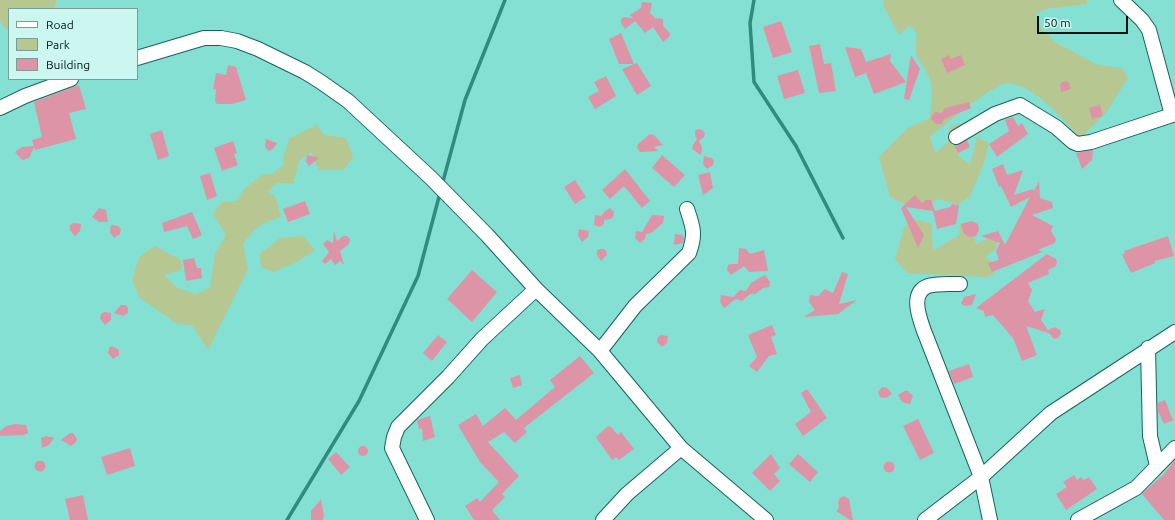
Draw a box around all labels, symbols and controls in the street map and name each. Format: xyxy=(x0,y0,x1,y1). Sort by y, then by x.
legend xyxy=(8,8,138,80)
scale bar xyxy=(1039,8,1130,34)
text: 50 m xyxy=(1044,16,1071,29)
text: Road xyxy=(46,18,74,31)
text: Park xyxy=(46,38,70,51)
text: Building xyxy=(46,58,90,71)

